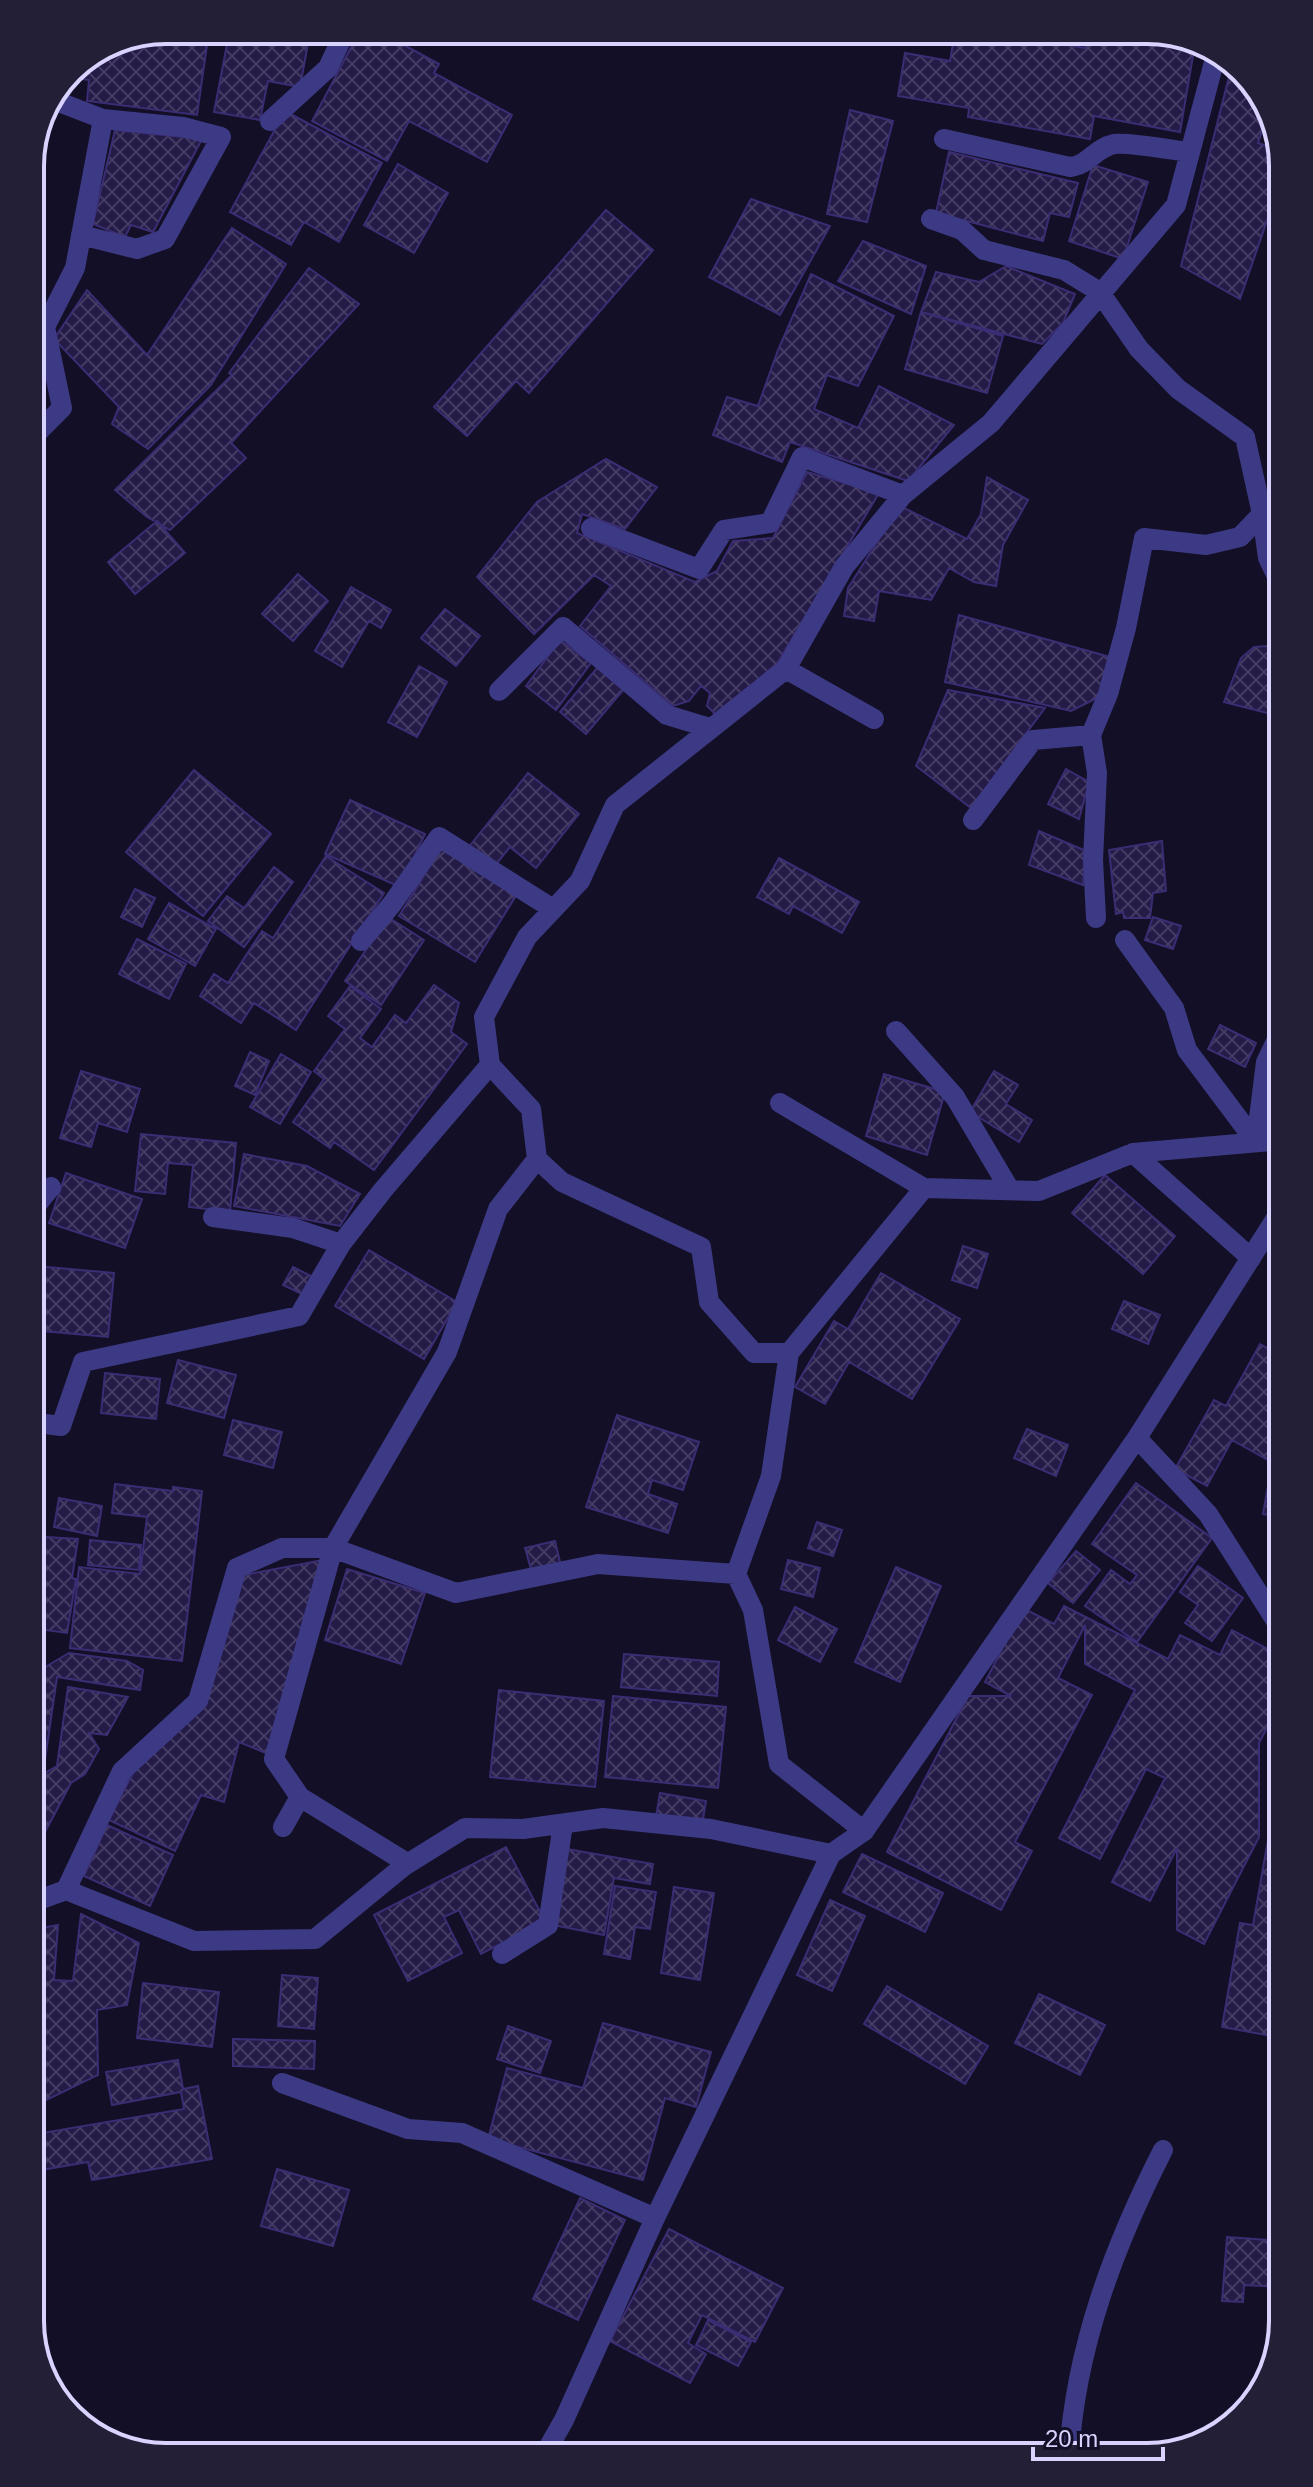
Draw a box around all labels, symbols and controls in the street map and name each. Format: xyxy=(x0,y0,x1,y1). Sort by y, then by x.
scale bar xyxy=(1033,2411,1163,2461)
text: 20 m xyxy=(1045,2425,1098,2452)

